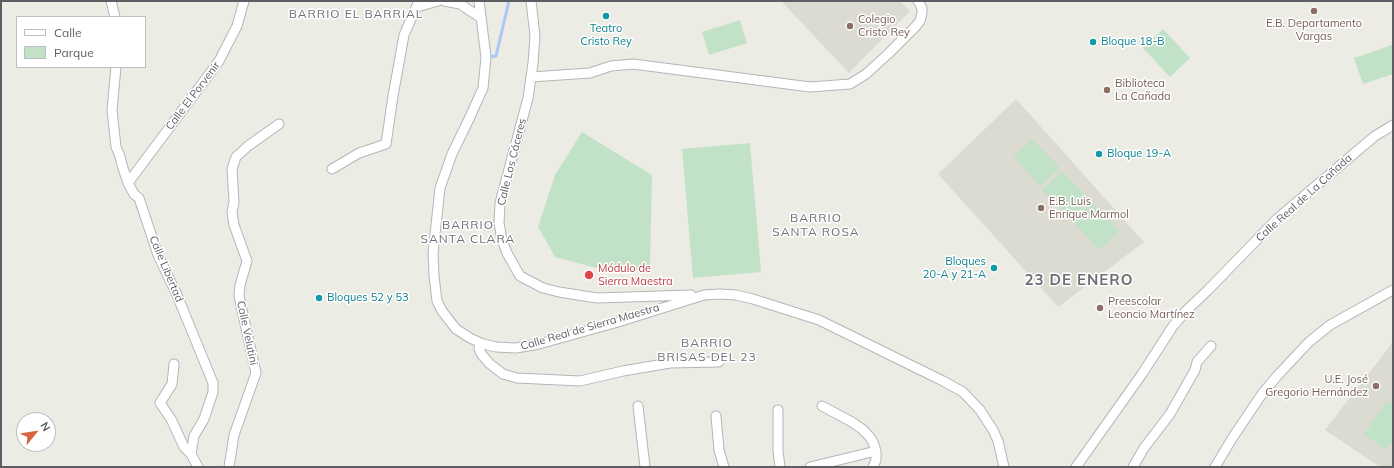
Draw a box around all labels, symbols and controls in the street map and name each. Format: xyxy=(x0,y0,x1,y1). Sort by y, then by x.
marker: E.B. Departamento Vargas xyxy=(1309,6,1319,16)
district label: BARRIO EL BARRIAL xyxy=(289,7,423,21)
marker: Teatro Cristo Rey xyxy=(601,11,611,21)
place label: Colegio Cristo Rey xyxy=(858,13,910,39)
legend xyxy=(16,16,146,68)
place label: E.B. Departamento Vargas xyxy=(1266,17,1362,43)
marker: Colegio Cristo Rey xyxy=(845,21,855,31)
place label: Teatro Cristo Rey xyxy=(580,22,632,48)
text: Calle xyxy=(54,25,81,40)
place label: Bloque 18-B xyxy=(1101,35,1165,49)
marker: Bloque 18-B xyxy=(1088,37,1098,47)
text: Parque xyxy=(54,45,94,60)
street label: Calle El Porvenir xyxy=(163,59,223,133)
place label: Biblioteca La Cañada xyxy=(1115,77,1171,103)
marker: Biblioteca La Cañada xyxy=(1102,85,1112,95)
street label: Calle Los Cáceres xyxy=(495,117,529,207)
place label: Bloque 19-A xyxy=(1107,147,1171,161)
marker: Bloque 19-A xyxy=(1094,149,1104,159)
street label: Calle Real de La Cañada xyxy=(1253,151,1355,245)
place label: E.B. Luis Enrique Marmol xyxy=(1049,195,1129,221)
marker: E.B. Luis Enrique Marmol xyxy=(1036,203,1046,213)
district label: BARRIO SANTA ROSA xyxy=(772,211,860,239)
district label: BARRIO SANTA CLARA xyxy=(421,218,515,246)
street label: Calle Libertad xyxy=(146,234,186,304)
place label: Bloques 20-A y 21-A xyxy=(923,255,986,281)
place label: Módulo de Sierra Maestra xyxy=(598,262,673,288)
marker: Bloques 20-A y 21-A xyxy=(989,263,999,273)
marker: Módulo de Sierra Maestra xyxy=(583,269,595,281)
district label: 23 DE ENERO xyxy=(1024,271,1134,289)
place label: Bloques 52 y 53 xyxy=(327,291,409,305)
marker: Bloques 52 y 53 xyxy=(314,293,324,303)
place label: Preescolar Leoncio Martínez xyxy=(1108,295,1195,321)
street label: Calle Velutini xyxy=(234,300,260,366)
street label: Calle Real de Sierra Maestra xyxy=(519,301,661,353)
marker: Preescolar Leoncio Martínez xyxy=(1095,303,1105,313)
district label: BARRIO BRISAS DEL 23 xyxy=(657,336,757,364)
place label: U.E. José Gregorio Hernández xyxy=(1265,373,1368,399)
marker: U.E. José Gregorio Hernández xyxy=(1371,381,1381,391)
north arrow xyxy=(16,412,56,452)
text: N xyxy=(37,419,54,434)

